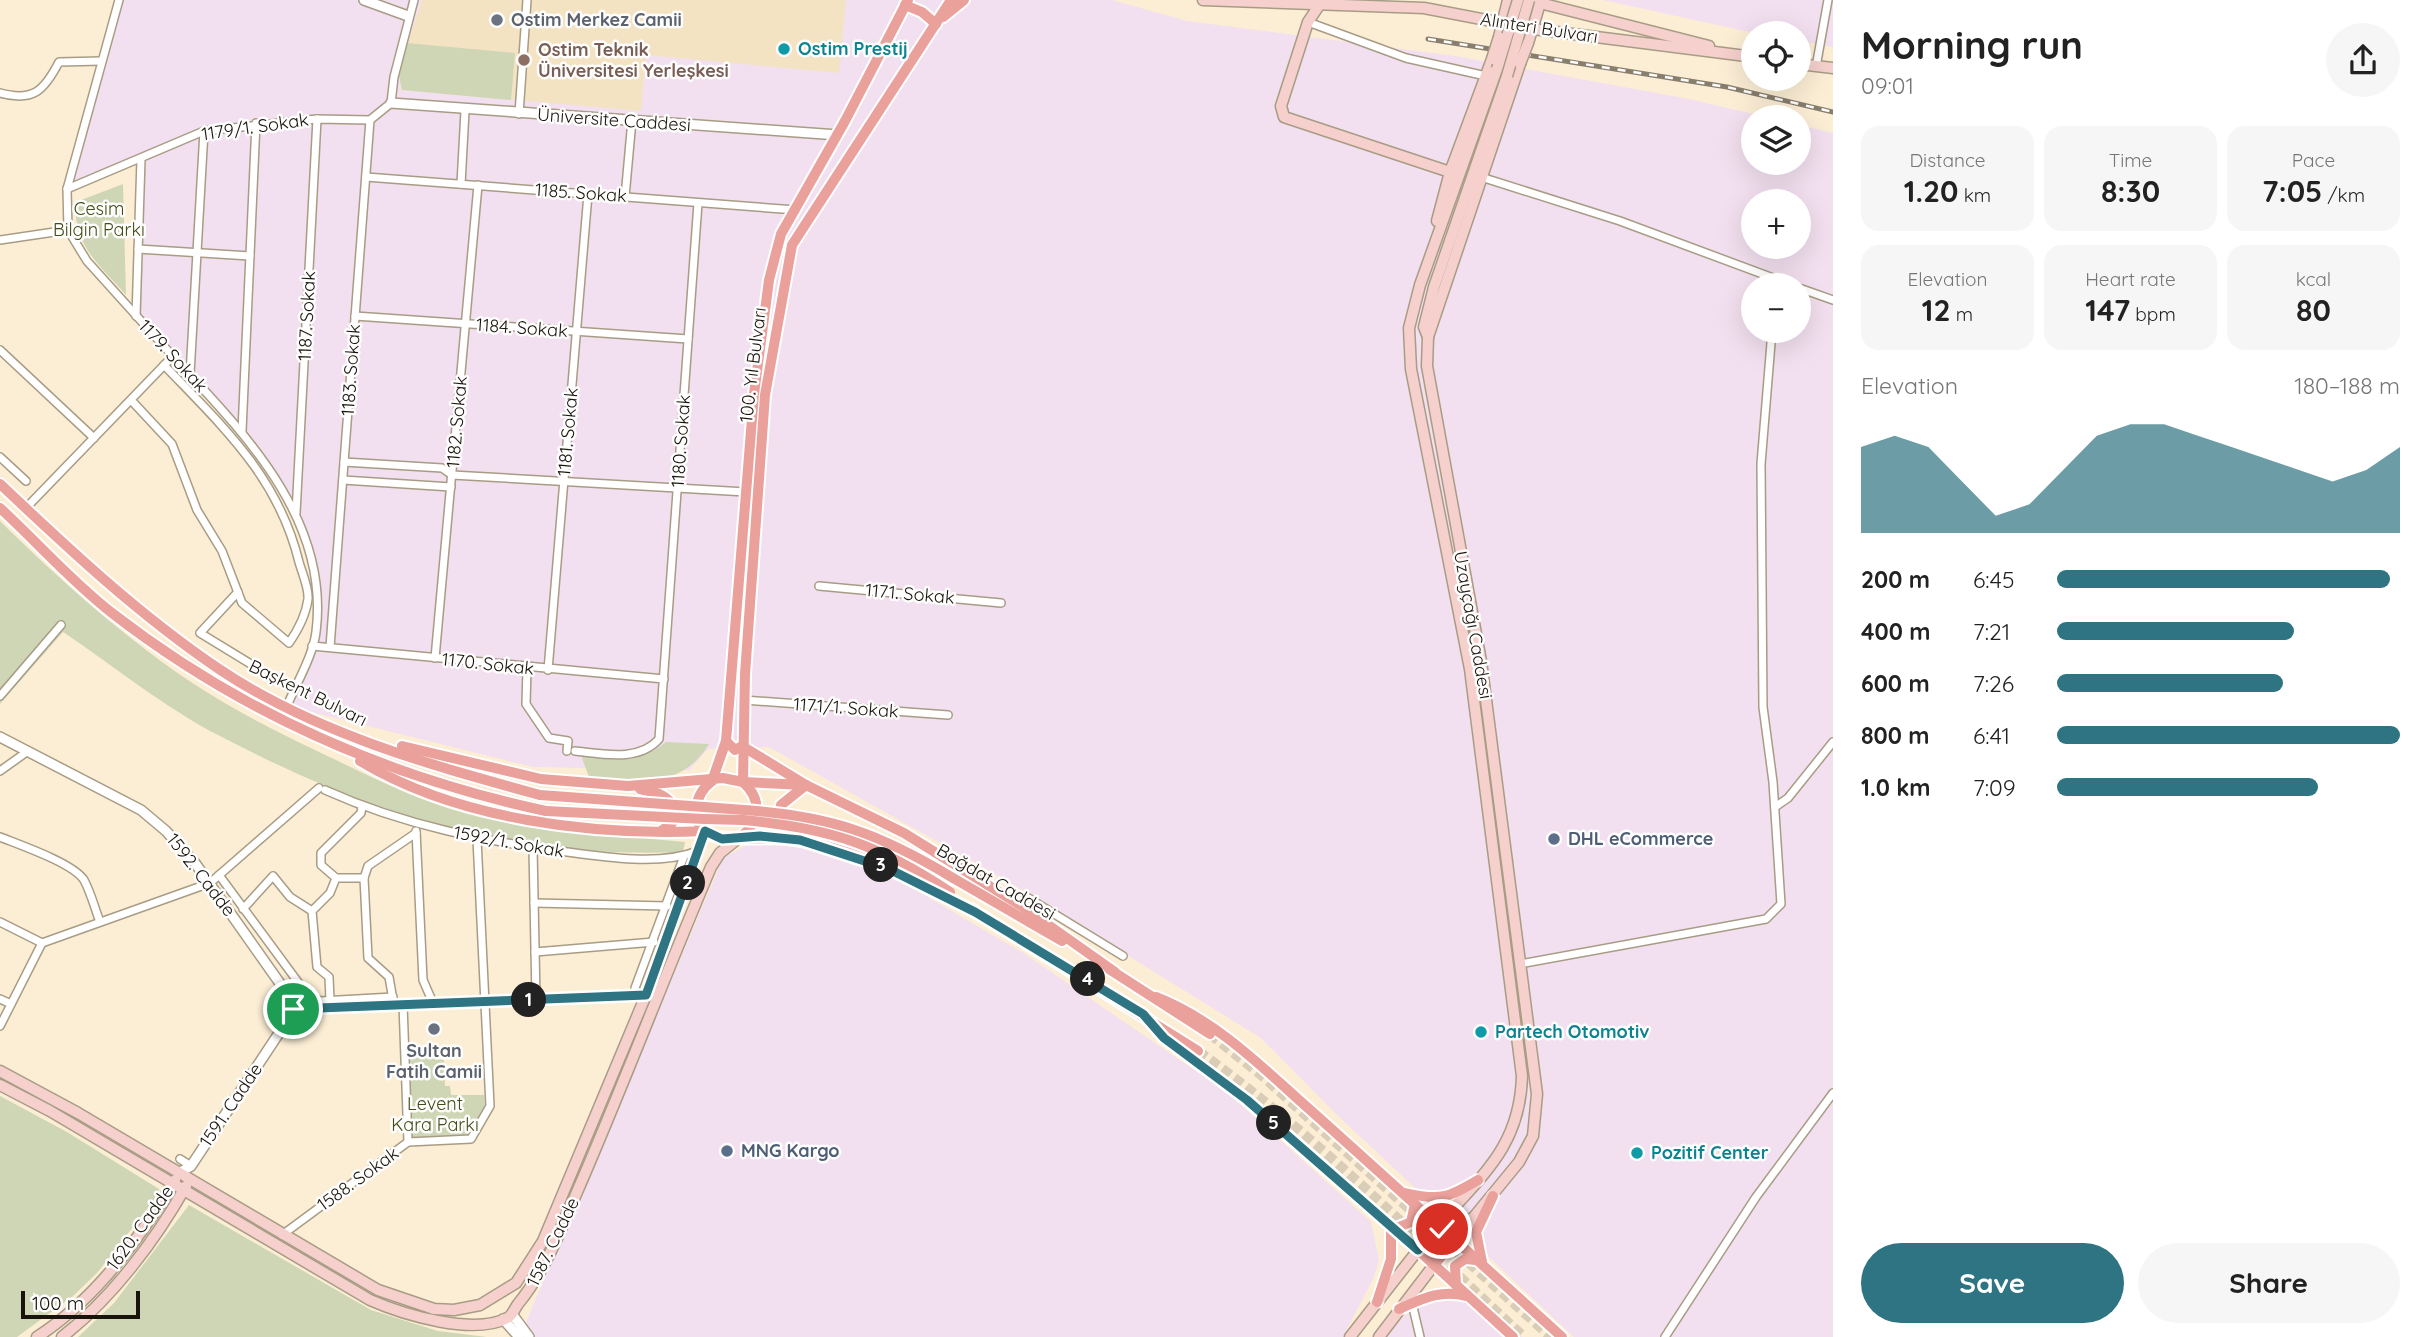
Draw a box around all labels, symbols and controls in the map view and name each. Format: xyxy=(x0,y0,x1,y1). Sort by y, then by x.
street label: Alınteri Bulvarı xyxy=(1479,7,1600,48)
place label: Ostim Merkez Camii xyxy=(511,8,682,31)
marker: Ostim Merkez Camii xyxy=(489,12,505,28)
map controls xyxy=(1741,21,1811,343)
button: locate xyxy=(1741,21,1811,91)
text: Morning run xyxy=(1861,21,2083,69)
button: share xyxy=(2326,23,2400,97)
place label: Ostim Prestij xyxy=(798,37,908,60)
place label: Ostim Teknik Üniversitesi Yerleşkesi xyxy=(538,38,729,82)
marker: Ostim Prestij xyxy=(776,41,792,57)
marker: Ostim Teknik Üniversitesi Yerleşkesi xyxy=(516,52,532,68)
text: 09:01 xyxy=(1861,71,1914,100)
street label: Üniversite Caddesi xyxy=(536,103,692,136)
button: layers xyxy=(1741,105,1811,175)
street label: 1179/1. Sokak xyxy=(200,108,310,145)
text: Distance xyxy=(1909,148,1986,172)
text: Time xyxy=(2109,148,2152,172)
text: Pace xyxy=(2292,148,2335,172)
text: 1.20 xyxy=(1904,172,1958,210)
text: 8:30 xyxy=(2101,172,2160,210)
text: 7:05 xyxy=(2262,172,2322,210)
street label: 1185. Sokak xyxy=(535,178,628,207)
text: km xyxy=(1958,183,1991,207)
text: /km xyxy=(2322,183,2365,207)
button: + xyxy=(1741,189,1811,259)
park label: Cesim Bilgin Parkı xyxy=(53,197,145,241)
text: Elevation xyxy=(1907,267,1988,291)
text: Heart rate xyxy=(2085,267,2176,291)
text: kcal xyxy=(2296,267,2331,291)
street label: 1187. Sokak xyxy=(293,270,320,361)
button: − xyxy=(1741,273,1811,343)
text: 12 xyxy=(1922,291,1951,329)
text: 147 xyxy=(2085,291,2130,329)
text: 80 xyxy=(2296,291,2331,329)
text: m xyxy=(1951,302,1973,326)
text: bpm xyxy=(2130,302,2176,326)
street label: 100. Yıl Bulvarı xyxy=(734,306,771,424)
street label: 1184. Sokak xyxy=(475,313,569,342)
street label: 1179. Sokak xyxy=(134,314,213,397)
street label: 1183. Sokak xyxy=(336,323,365,417)
text: Elevation xyxy=(1861,371,1958,400)
text: 180–188 m xyxy=(2294,371,2400,400)
street label: 1182. Sokak xyxy=(441,375,472,469)
street label: 1181. Sokak xyxy=(552,387,583,477)
street label: 1180. Sokak xyxy=(666,394,695,488)
street label: Uzayçağı Caddesi xyxy=(1449,549,1498,701)
text: 200 m xyxy=(1861,565,1930,594)
text: 6:45 xyxy=(1973,565,2015,594)
street label: 1171. Sokak xyxy=(865,578,956,609)
text: 400 m xyxy=(1861,617,1930,646)
text: 7:21 xyxy=(1973,617,2010,646)
street label: 1170. Sokak xyxy=(441,647,535,680)
street label: Başkent Bulvarı xyxy=(245,654,371,731)
text: 600 m xyxy=(1861,669,1930,698)
text: 7:26 xyxy=(1973,669,2014,698)
street label: 1171/1. Sokak xyxy=(793,692,899,723)
text: 800 m xyxy=(1861,721,1930,750)
text: 6:41 xyxy=(1973,721,2010,750)
text: 1.0 km xyxy=(1861,773,1931,802)
text: 7:09 xyxy=(1973,773,2016,802)
street label: 1592/1. Sokak xyxy=(452,820,566,863)
place label: DHL eCommerce xyxy=(1568,827,1713,850)
street label: 1592. Cadde xyxy=(162,828,241,921)
marker: DHL eCommerce xyxy=(1546,831,1562,847)
street label: Bağdat Caddesi xyxy=(933,838,1060,925)
pin: 3 xyxy=(864,848,898,882)
text: 3 xyxy=(875,852,886,876)
pin: 2 xyxy=(670,866,706,900)
text: 2 xyxy=(682,870,693,894)
pin: 4 xyxy=(1070,962,1106,996)
text: 4 xyxy=(1082,966,1093,990)
pin xyxy=(263,979,323,1039)
pin: 1 xyxy=(512,982,546,1018)
text: 1 xyxy=(525,987,532,1011)
icon: arrive xyxy=(274,990,312,1028)
place label: Partech Otomotiv xyxy=(1495,1020,1649,1043)
marker: Sultan Fatih Camii xyxy=(426,1021,442,1037)
marker: Partech Otomotiv xyxy=(1473,1024,1489,1040)
place label: Sultan Fatih Camii xyxy=(386,1039,482,1083)
street label: 1591. Cadde xyxy=(194,1058,267,1151)
park label: Levent Kara Parkı xyxy=(391,1092,479,1136)
pin: 5 xyxy=(1256,1106,1292,1140)
text: 5 xyxy=(1268,1110,1279,1134)
place label: MNG Kargo xyxy=(741,1139,840,1162)
street label: 1588. Sokak xyxy=(312,1141,403,1216)
place label: Pozitif Center xyxy=(1651,1141,1769,1164)
marker: MNG Kargo xyxy=(719,1143,735,1159)
marker: Pozitif Center xyxy=(1629,1145,1645,1161)
street label: 1620. Cadde xyxy=(101,1181,178,1275)
street label: 1587. Cadde xyxy=(521,1193,584,1290)
pin xyxy=(1412,1199,1472,1259)
icon: check xyxy=(1423,1210,1461,1248)
button: Save xyxy=(1861,1243,2124,1323)
button: Share xyxy=(2138,1243,2400,1323)
scale bar xyxy=(21,1288,140,1320)
text: 100 m xyxy=(32,1291,84,1315)

